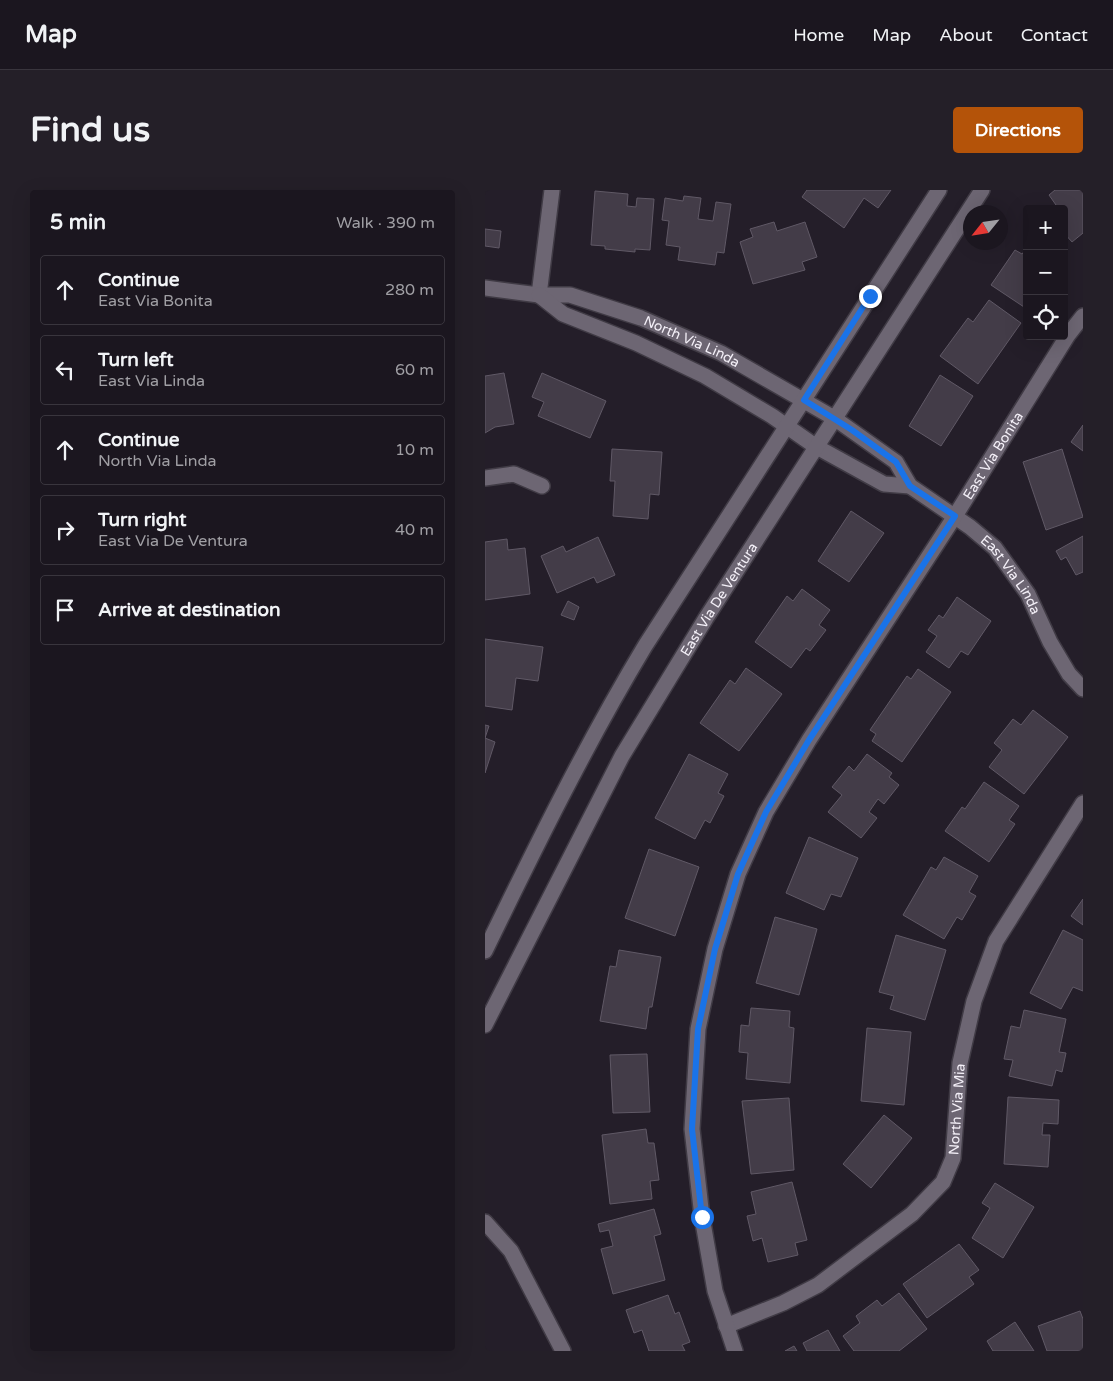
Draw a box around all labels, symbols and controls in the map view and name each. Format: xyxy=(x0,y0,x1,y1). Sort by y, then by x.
text: Map xyxy=(25,20,77,49)
text: Home xyxy=(793,24,844,46)
text: Map xyxy=(872,24,911,46)
text: About xyxy=(939,24,993,46)
text: Contact xyxy=(1021,24,1088,46)
button: Directions xyxy=(953,107,1083,153)
text: Find us xyxy=(30,109,150,151)
north arrow xyxy=(963,205,1008,250)
map controls xyxy=(1023,205,1068,340)
button: + xyxy=(1023,205,1068,250)
text: 5 min xyxy=(50,210,106,235)
text: Walk · 390 m xyxy=(336,213,435,233)
button: − xyxy=(1023,250,1068,295)
text: Continue xyxy=(98,269,180,291)
icon: ahead xyxy=(51,276,79,304)
text: 280 m xyxy=(385,280,434,300)
route end xyxy=(859,285,882,308)
text: East Via Bonita xyxy=(98,291,213,311)
button: locate xyxy=(1023,295,1068,340)
street label: North Via Linda xyxy=(641,312,743,371)
text: Turn left xyxy=(98,349,174,371)
icon: left xyxy=(51,356,79,384)
text: 60 m xyxy=(395,360,434,380)
text: East Via Linda xyxy=(98,371,205,391)
street label: East Via Bonita xyxy=(959,409,1027,503)
text: Continue xyxy=(98,429,180,451)
icon: ahead xyxy=(51,436,79,464)
text: 10 m xyxy=(395,440,434,460)
text: North Via Linda xyxy=(98,451,217,471)
text: Turn right xyxy=(98,509,186,531)
icon: right xyxy=(51,516,79,544)
text: 40 m xyxy=(395,520,434,540)
text: East Via De Ventura xyxy=(98,531,248,551)
street label: East Via Linda xyxy=(977,532,1044,617)
street label: East Via De Ventura xyxy=(677,540,761,659)
icon: arrive xyxy=(51,596,79,624)
text: Arrive at destination xyxy=(98,599,281,621)
street label: North Via Mia xyxy=(945,1063,969,1156)
route start xyxy=(691,1206,714,1229)

